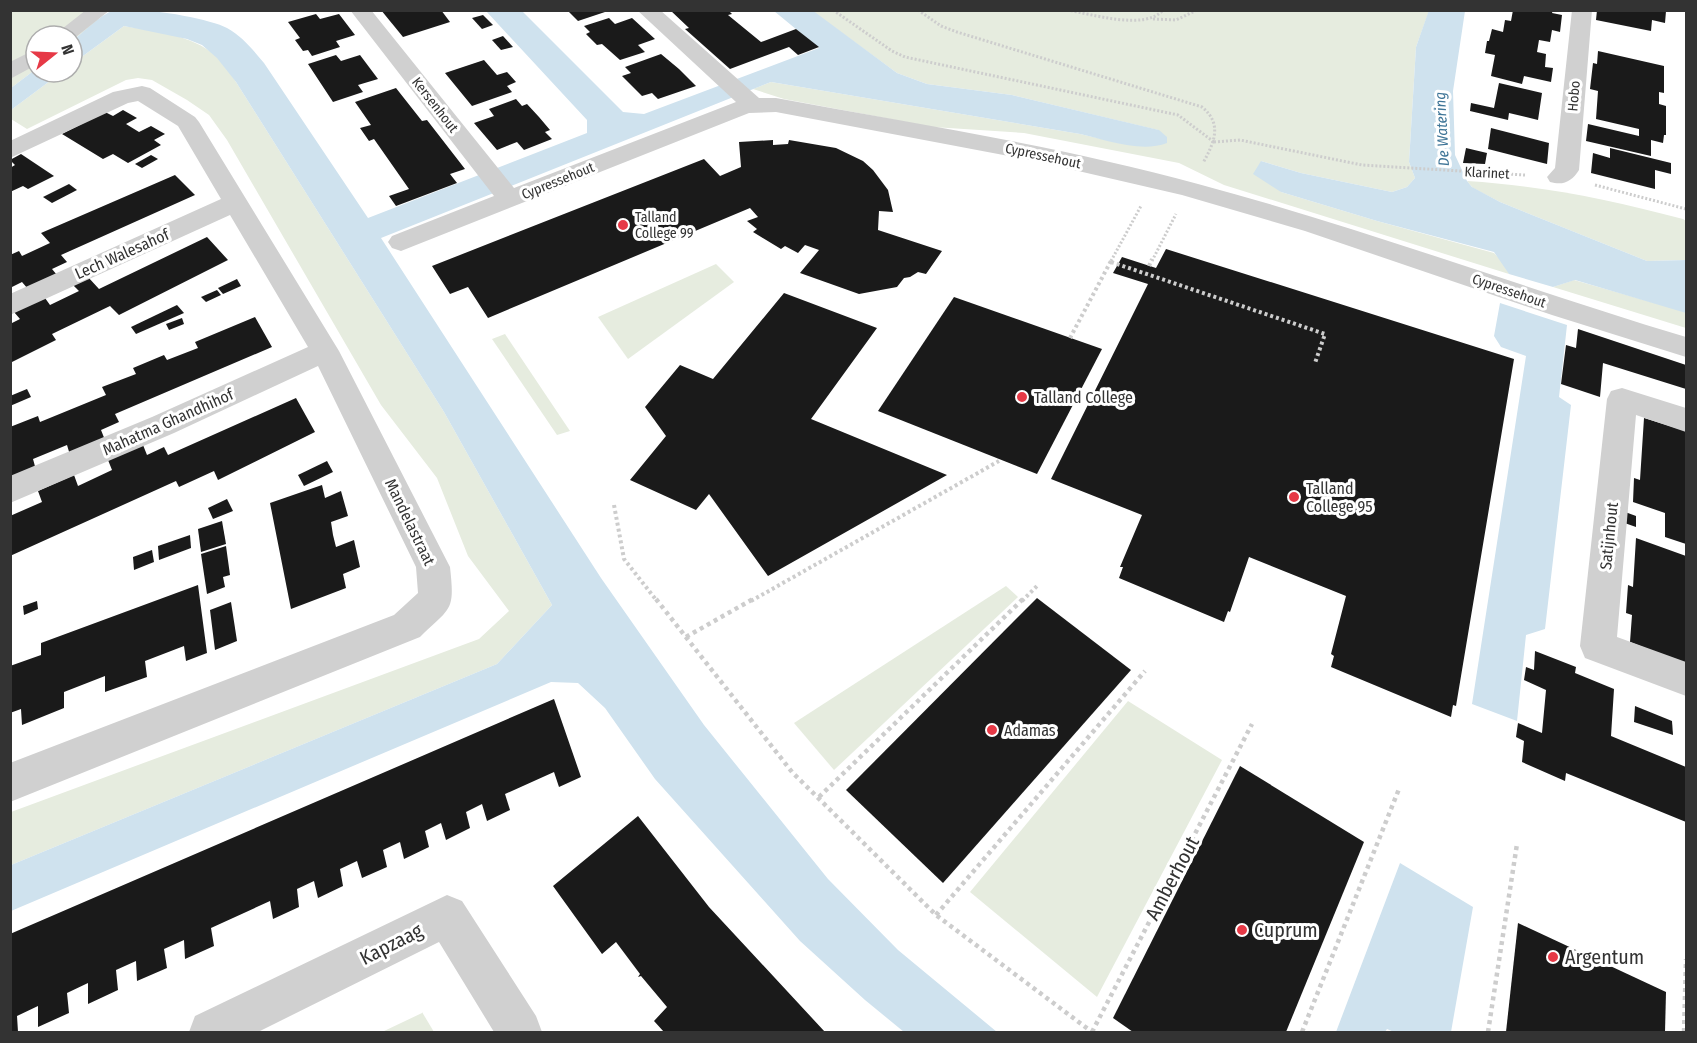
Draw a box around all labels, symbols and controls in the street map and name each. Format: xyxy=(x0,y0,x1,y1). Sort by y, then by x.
north arrow xyxy=(24,24,84,84)
text: N xyxy=(57,42,78,57)
street label: Kersenhout xyxy=(408,74,462,136)
street label: Hobo xyxy=(1564,80,1584,112)
water label: De Watering xyxy=(1431,91,1453,167)
street label: Cypressehout xyxy=(1004,140,1083,172)
street label: Cypressehout xyxy=(519,159,597,203)
street label: Klarinet xyxy=(1464,163,1510,183)
place label: Talland College 99 xyxy=(635,209,694,242)
marker: Talland College 99 xyxy=(616,218,630,232)
street label: Lech Walesahof xyxy=(72,224,173,283)
street label: Cypressehout xyxy=(1470,270,1549,312)
street label: Mahatma Ghandhihof xyxy=(100,384,237,459)
place label: Talland College xyxy=(1034,388,1133,407)
marker: Talland College xyxy=(1015,390,1029,404)
street label: Mandelastraat xyxy=(381,476,439,569)
place label: Talland College 95 xyxy=(1306,479,1373,516)
marker: Talland College 95 xyxy=(1287,490,1301,504)
street label: Satijnhout xyxy=(1596,500,1622,571)
place label: Adamas xyxy=(1004,721,1056,740)
marker: Adamas xyxy=(985,723,999,737)
street label: Amberhout xyxy=(1140,832,1204,924)
street label: Kapzaag xyxy=(356,918,427,970)
place label: Cuprum xyxy=(1254,918,1318,942)
marker: Cuprum xyxy=(1235,923,1249,937)
place label: Argentum xyxy=(1565,945,1644,969)
marker: Argentum xyxy=(1546,950,1560,964)

